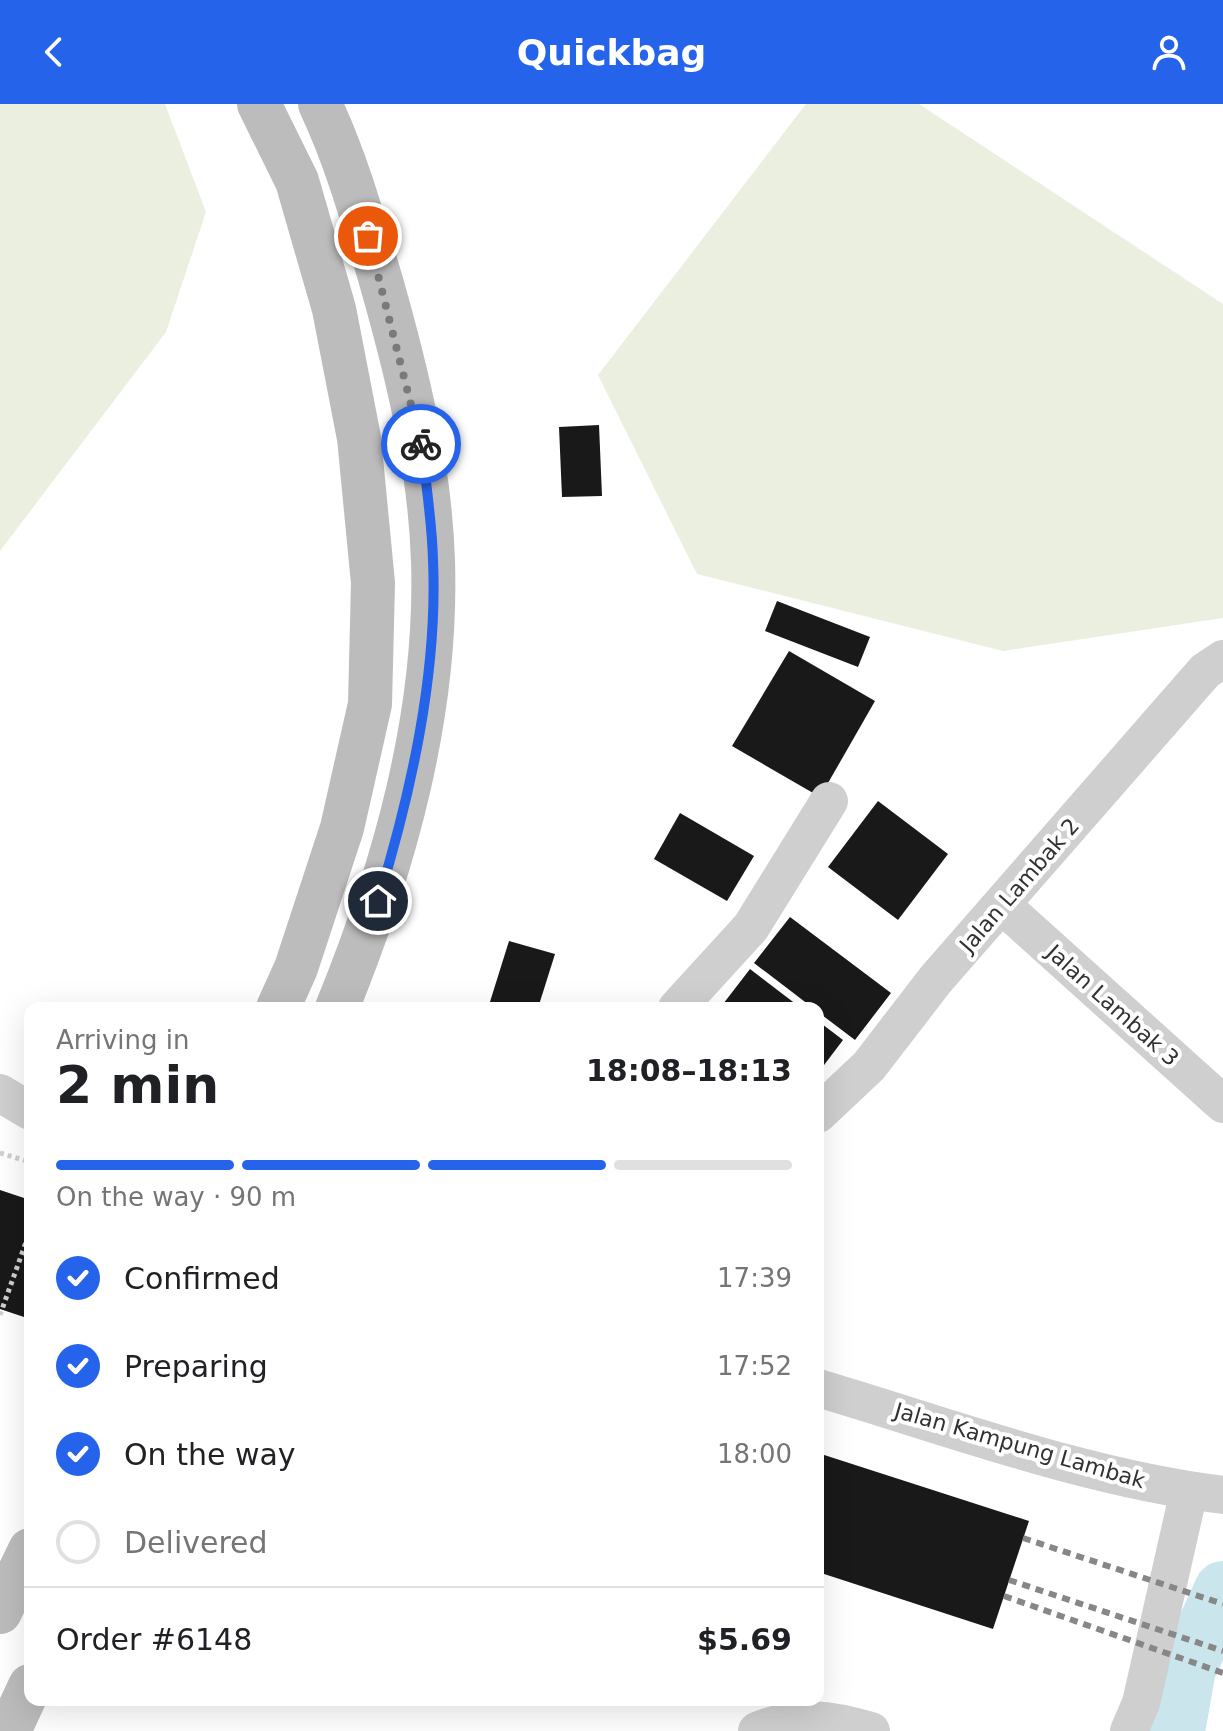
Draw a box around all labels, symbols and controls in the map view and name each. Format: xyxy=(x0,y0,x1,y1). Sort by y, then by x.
icon: back xyxy=(32,30,76,74)
icon: person xyxy=(1147,30,1191,74)
text: Quickbag xyxy=(517,32,706,73)
pin xyxy=(334,202,402,270)
icon: bag xyxy=(346,214,390,258)
courier xyxy=(381,404,461,484)
icon: bike xyxy=(399,422,443,466)
street label: Jalan Lambak 2 xyxy=(953,813,1084,959)
pin xyxy=(344,867,412,935)
icon: home xyxy=(356,879,400,923)
street label: Jalan Lambak 3 xyxy=(1040,938,1184,1071)
text: Arriving in xyxy=(56,1025,190,1055)
text: 18:08–18:13 xyxy=(586,1053,792,1088)
text: 2 min xyxy=(56,1055,219,1115)
text: On the way · 90 m xyxy=(56,1182,296,1212)
icon: check xyxy=(56,1256,100,1300)
text: Confirmed xyxy=(124,1261,280,1296)
text: 17:39 xyxy=(717,1263,792,1293)
icon: check xyxy=(56,1344,100,1388)
text: Preparing xyxy=(124,1349,268,1384)
text: 17:52 xyxy=(717,1351,792,1381)
street label: Jalan Kampung Lambak xyxy=(890,1397,1148,1493)
icon: check xyxy=(56,1432,100,1476)
text: On the way xyxy=(124,1437,296,1472)
text: 18:00 xyxy=(717,1439,792,1469)
text: Delivered xyxy=(124,1525,268,1560)
text: Order #6148 xyxy=(56,1622,252,1657)
text: $5.69 xyxy=(697,1622,792,1657)

